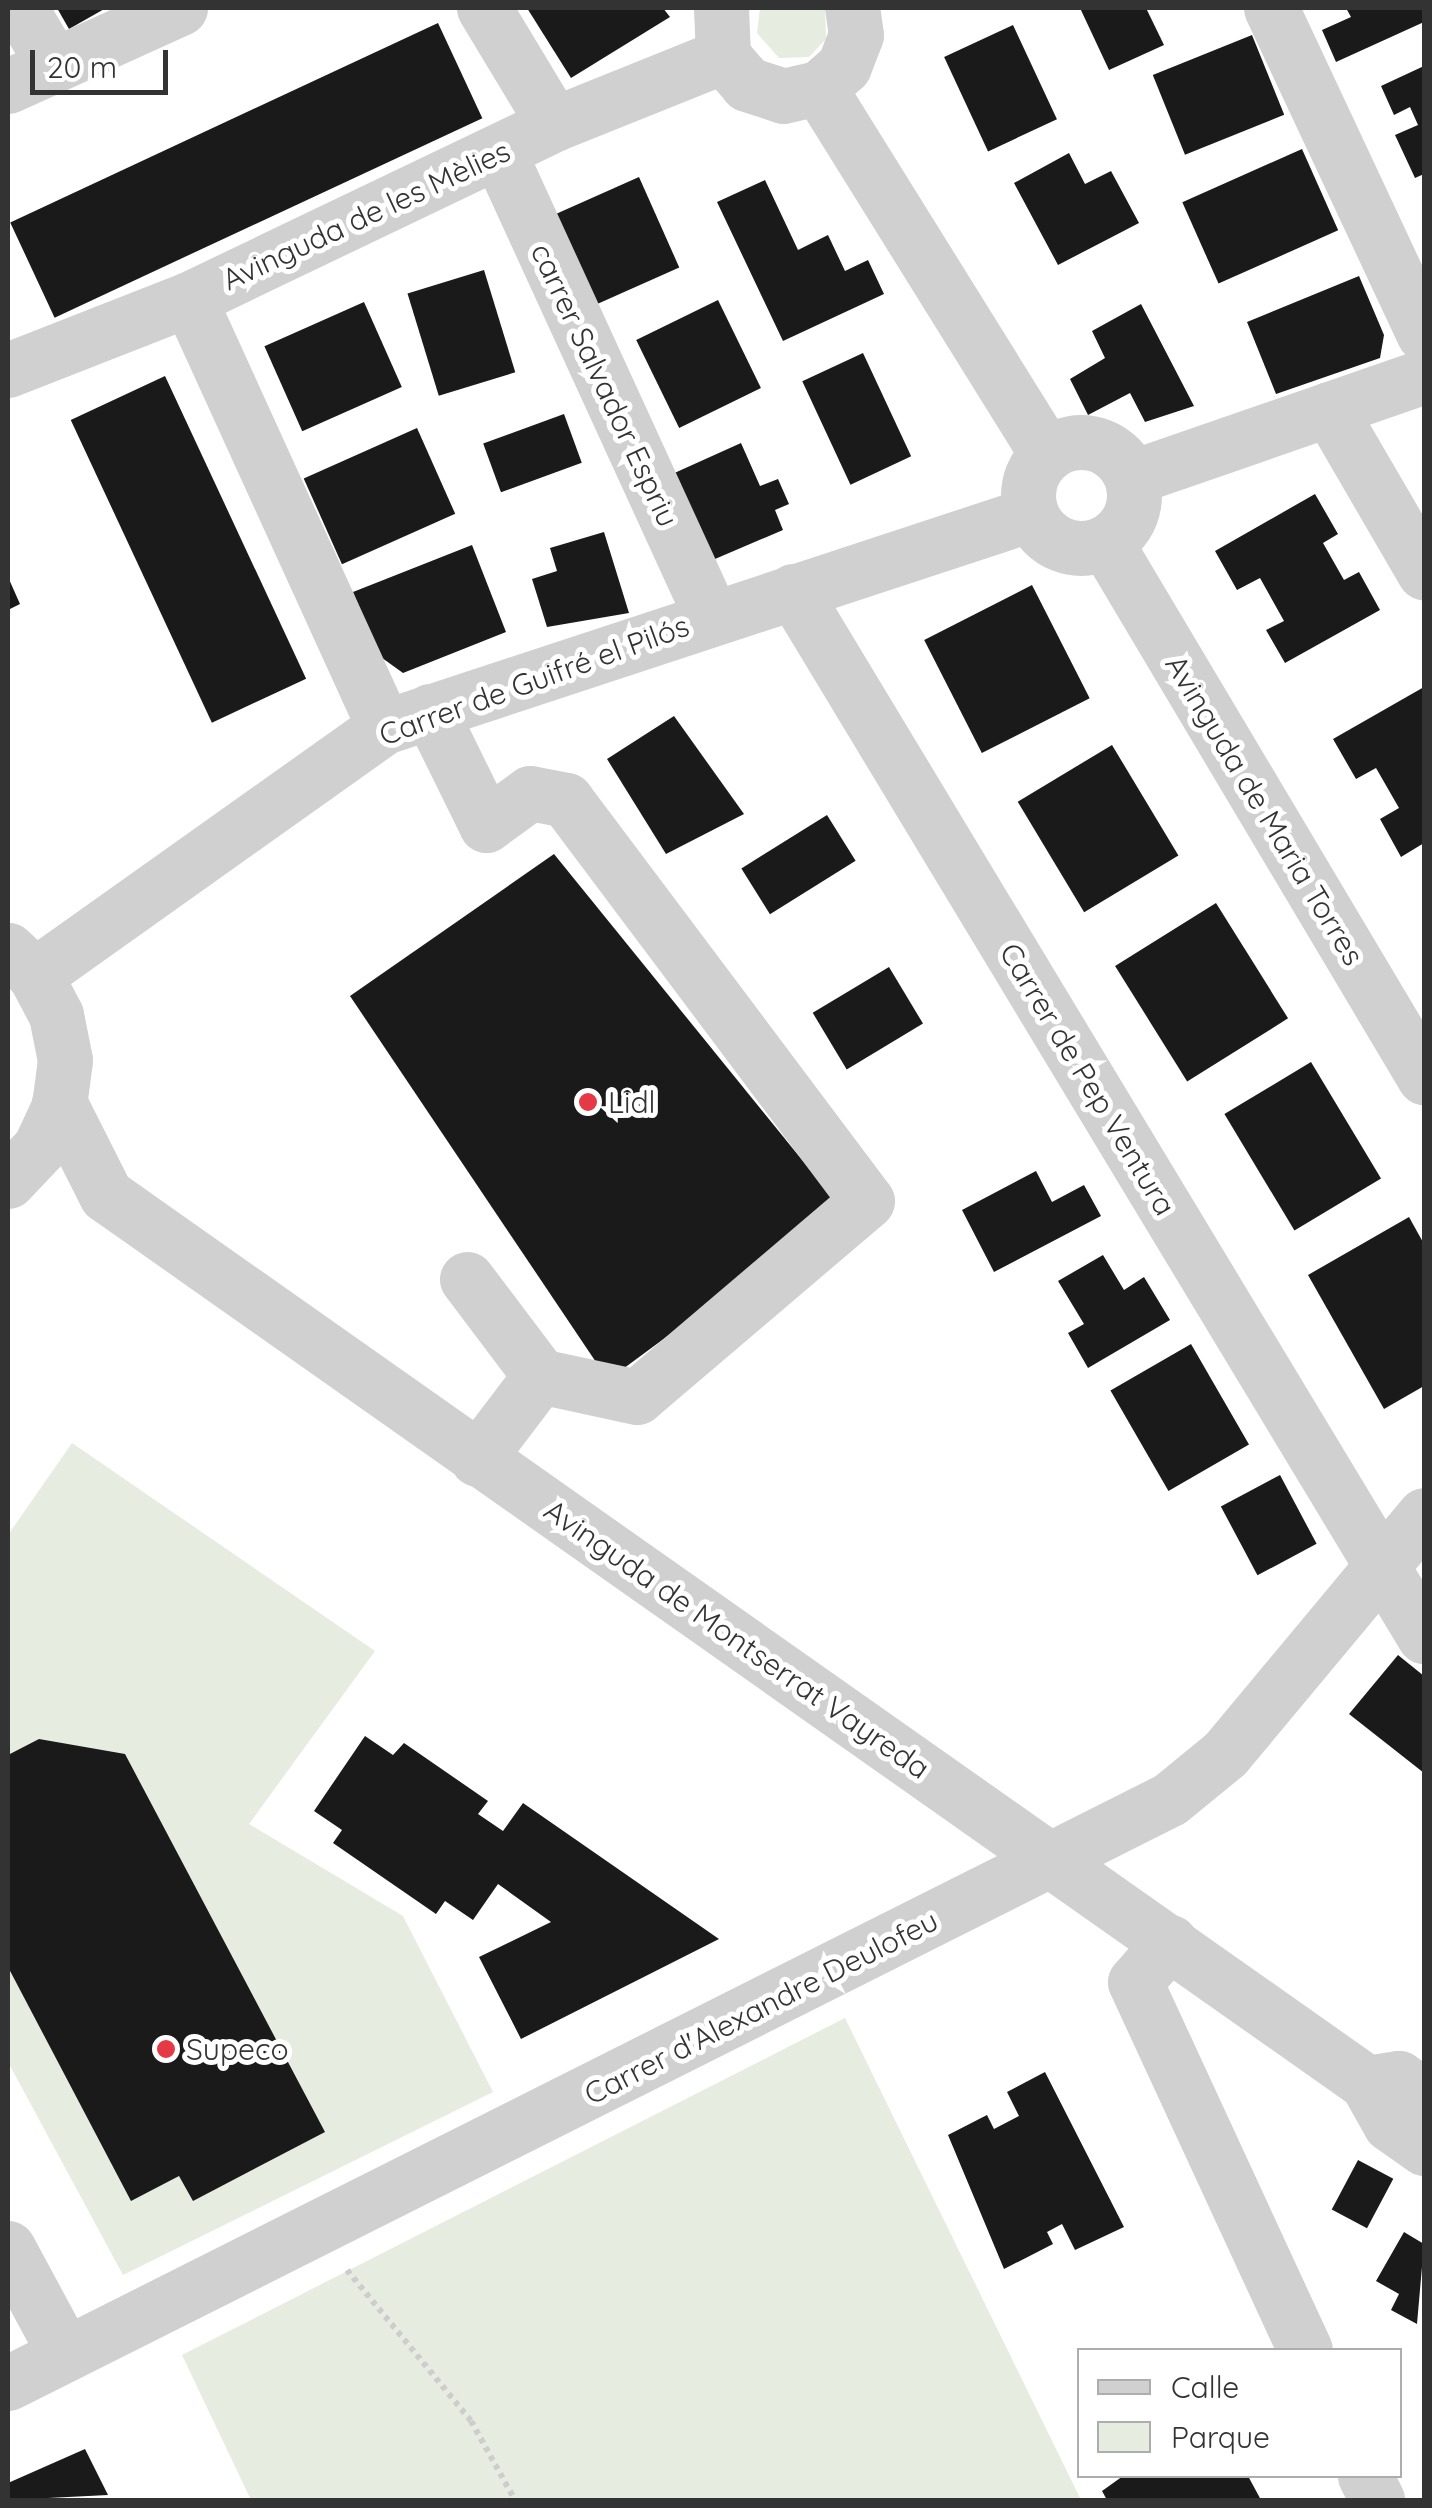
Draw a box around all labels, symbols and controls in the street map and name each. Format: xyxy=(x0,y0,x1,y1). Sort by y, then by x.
scale bar xyxy=(35,30,172,92)
text: 20 m xyxy=(47,48,117,86)
street label: Avinguda de les Mèlies xyxy=(216,132,516,298)
street label: carrer Salvador Espriu xyxy=(524,238,686,532)
street label: Carrer de Guifré el Pilós xyxy=(374,607,694,753)
street label: Avinguda de Maria Torres xyxy=(1158,649,1372,971)
street label: Carrer de Pep Ventura xyxy=(992,936,1184,1222)
place label: Lidl xyxy=(608,1084,655,1120)
marker: Lidl xyxy=(577,1091,599,1113)
street label: Avinguda de Montserrat Vayreda xyxy=(537,1492,937,1786)
street label: Carrer d'Alexandre Deulofeu xyxy=(578,1902,944,2112)
place label: Supeco xyxy=(186,2031,289,2067)
marker: Supeco xyxy=(155,2038,177,2060)
legend xyxy=(1077,2348,1402,2478)
text: Calle xyxy=(1171,2368,1239,2406)
text: Parque xyxy=(1171,2418,1270,2456)

